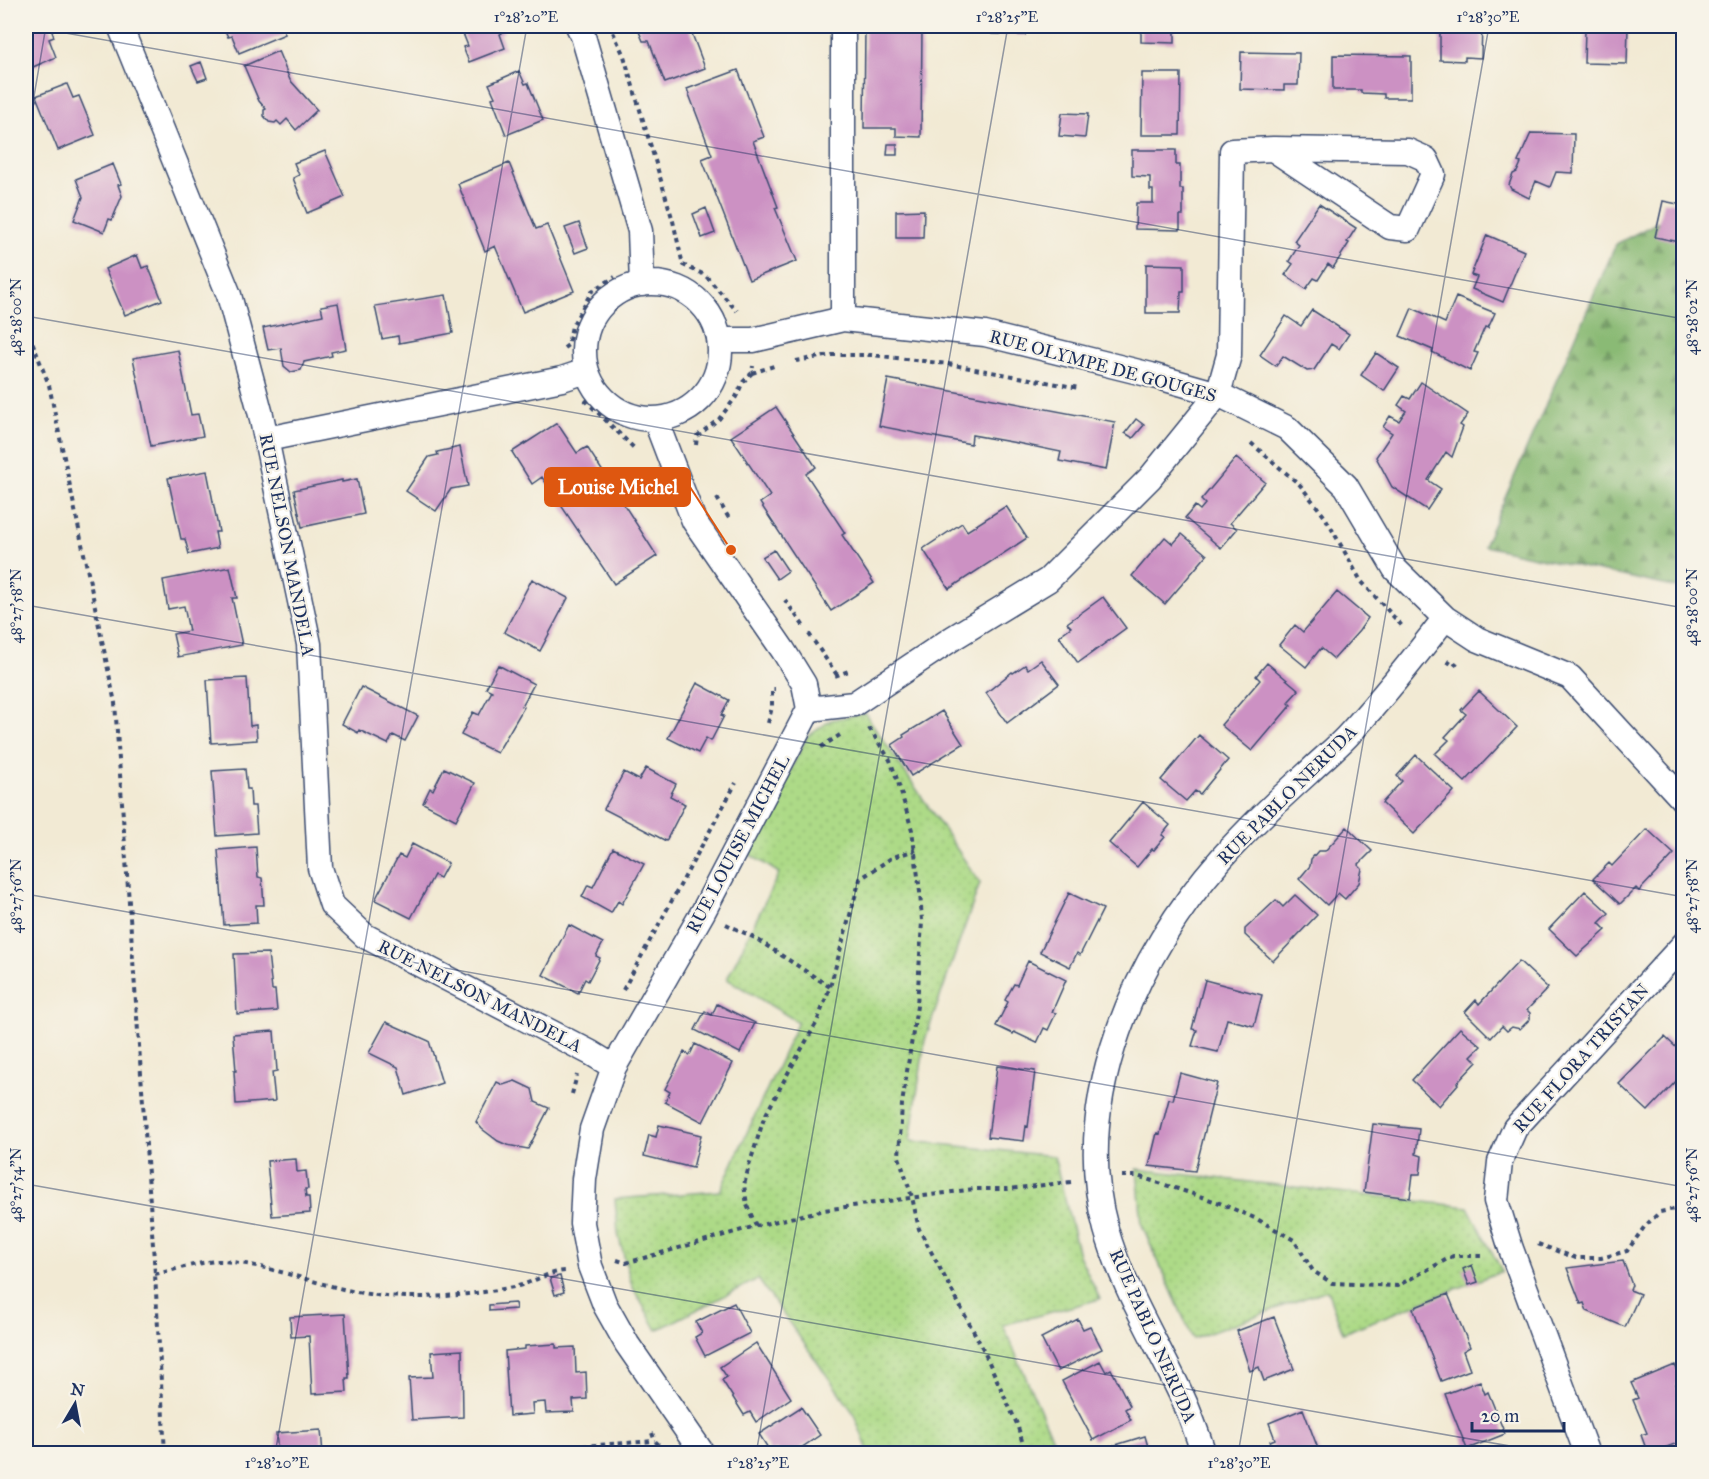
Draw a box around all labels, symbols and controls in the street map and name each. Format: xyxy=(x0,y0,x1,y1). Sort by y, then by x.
text: 1°28'20"E xyxy=(494,8,558,26)
text: 1°28'25"E xyxy=(976,8,1038,26)
text: 1°28'30"E xyxy=(1457,8,1520,26)
text: 48°28'00"N xyxy=(7,278,25,356)
text: 48°28'02"N xyxy=(1683,278,1701,355)
street label: RUE OLYMPE DE GOUGES xyxy=(987,325,1219,407)
street label: RUE NELSON MANDELA xyxy=(255,432,319,658)
callout: Louise Michel xyxy=(545,468,690,506)
text: Louise Michel xyxy=(558,475,679,499)
text: 48°27'58"N xyxy=(7,568,25,644)
text: 48°28'00"N xyxy=(1683,568,1701,646)
street label: RUE PABLO NERUDA xyxy=(1213,721,1361,869)
street label: RUE LOUISE MICHEL xyxy=(682,750,795,937)
text: 48°27'56"N xyxy=(7,858,25,933)
text: 48°27'58"N xyxy=(1683,858,1701,934)
street label: RUE NELSON MANDELA xyxy=(374,935,586,1057)
street label: RUE FLORA TRISTAN xyxy=(1508,979,1654,1137)
text: 48°27'54"N xyxy=(7,1147,25,1223)
text: 48°27'56"N xyxy=(1683,1147,1701,1222)
street label: RUE PABLO NERUDA xyxy=(1105,1246,1201,1426)
north arrow xyxy=(45,1374,105,1434)
text: N xyxy=(69,1379,86,1400)
scale bar xyxy=(1472,1395,1564,1433)
text: 20 m xyxy=(1481,1405,1519,1427)
text: 1°28'20"E xyxy=(245,1454,309,1472)
text: 1°28'25"E xyxy=(727,1454,789,1472)
text: 1°28'30"E xyxy=(1208,1454,1271,1472)

